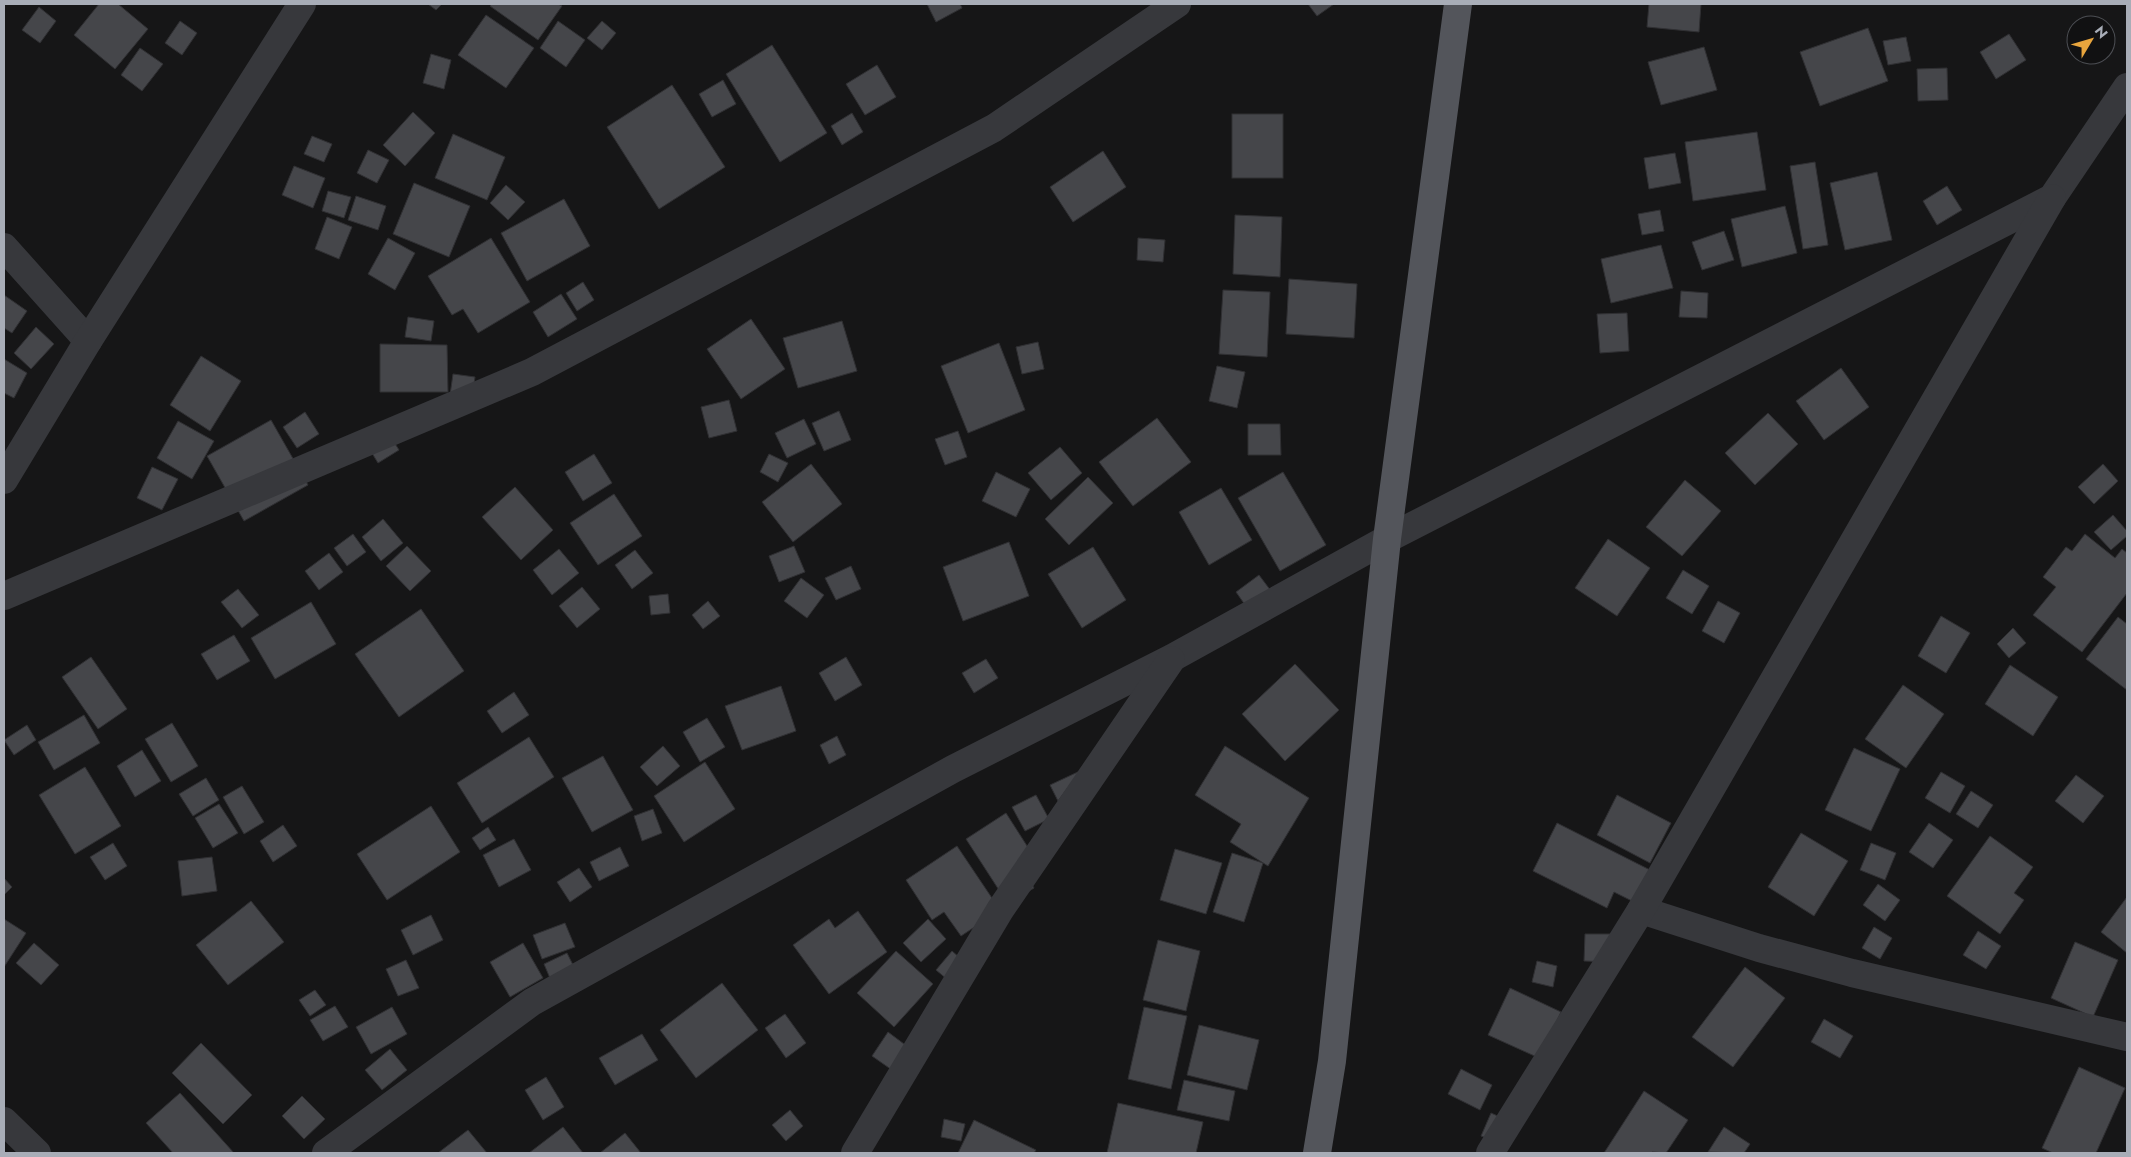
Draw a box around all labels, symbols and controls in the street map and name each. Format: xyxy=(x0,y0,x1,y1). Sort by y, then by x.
north arrow xyxy=(2066,15,2116,65)
text: N xyxy=(2090,21,2113,43)

